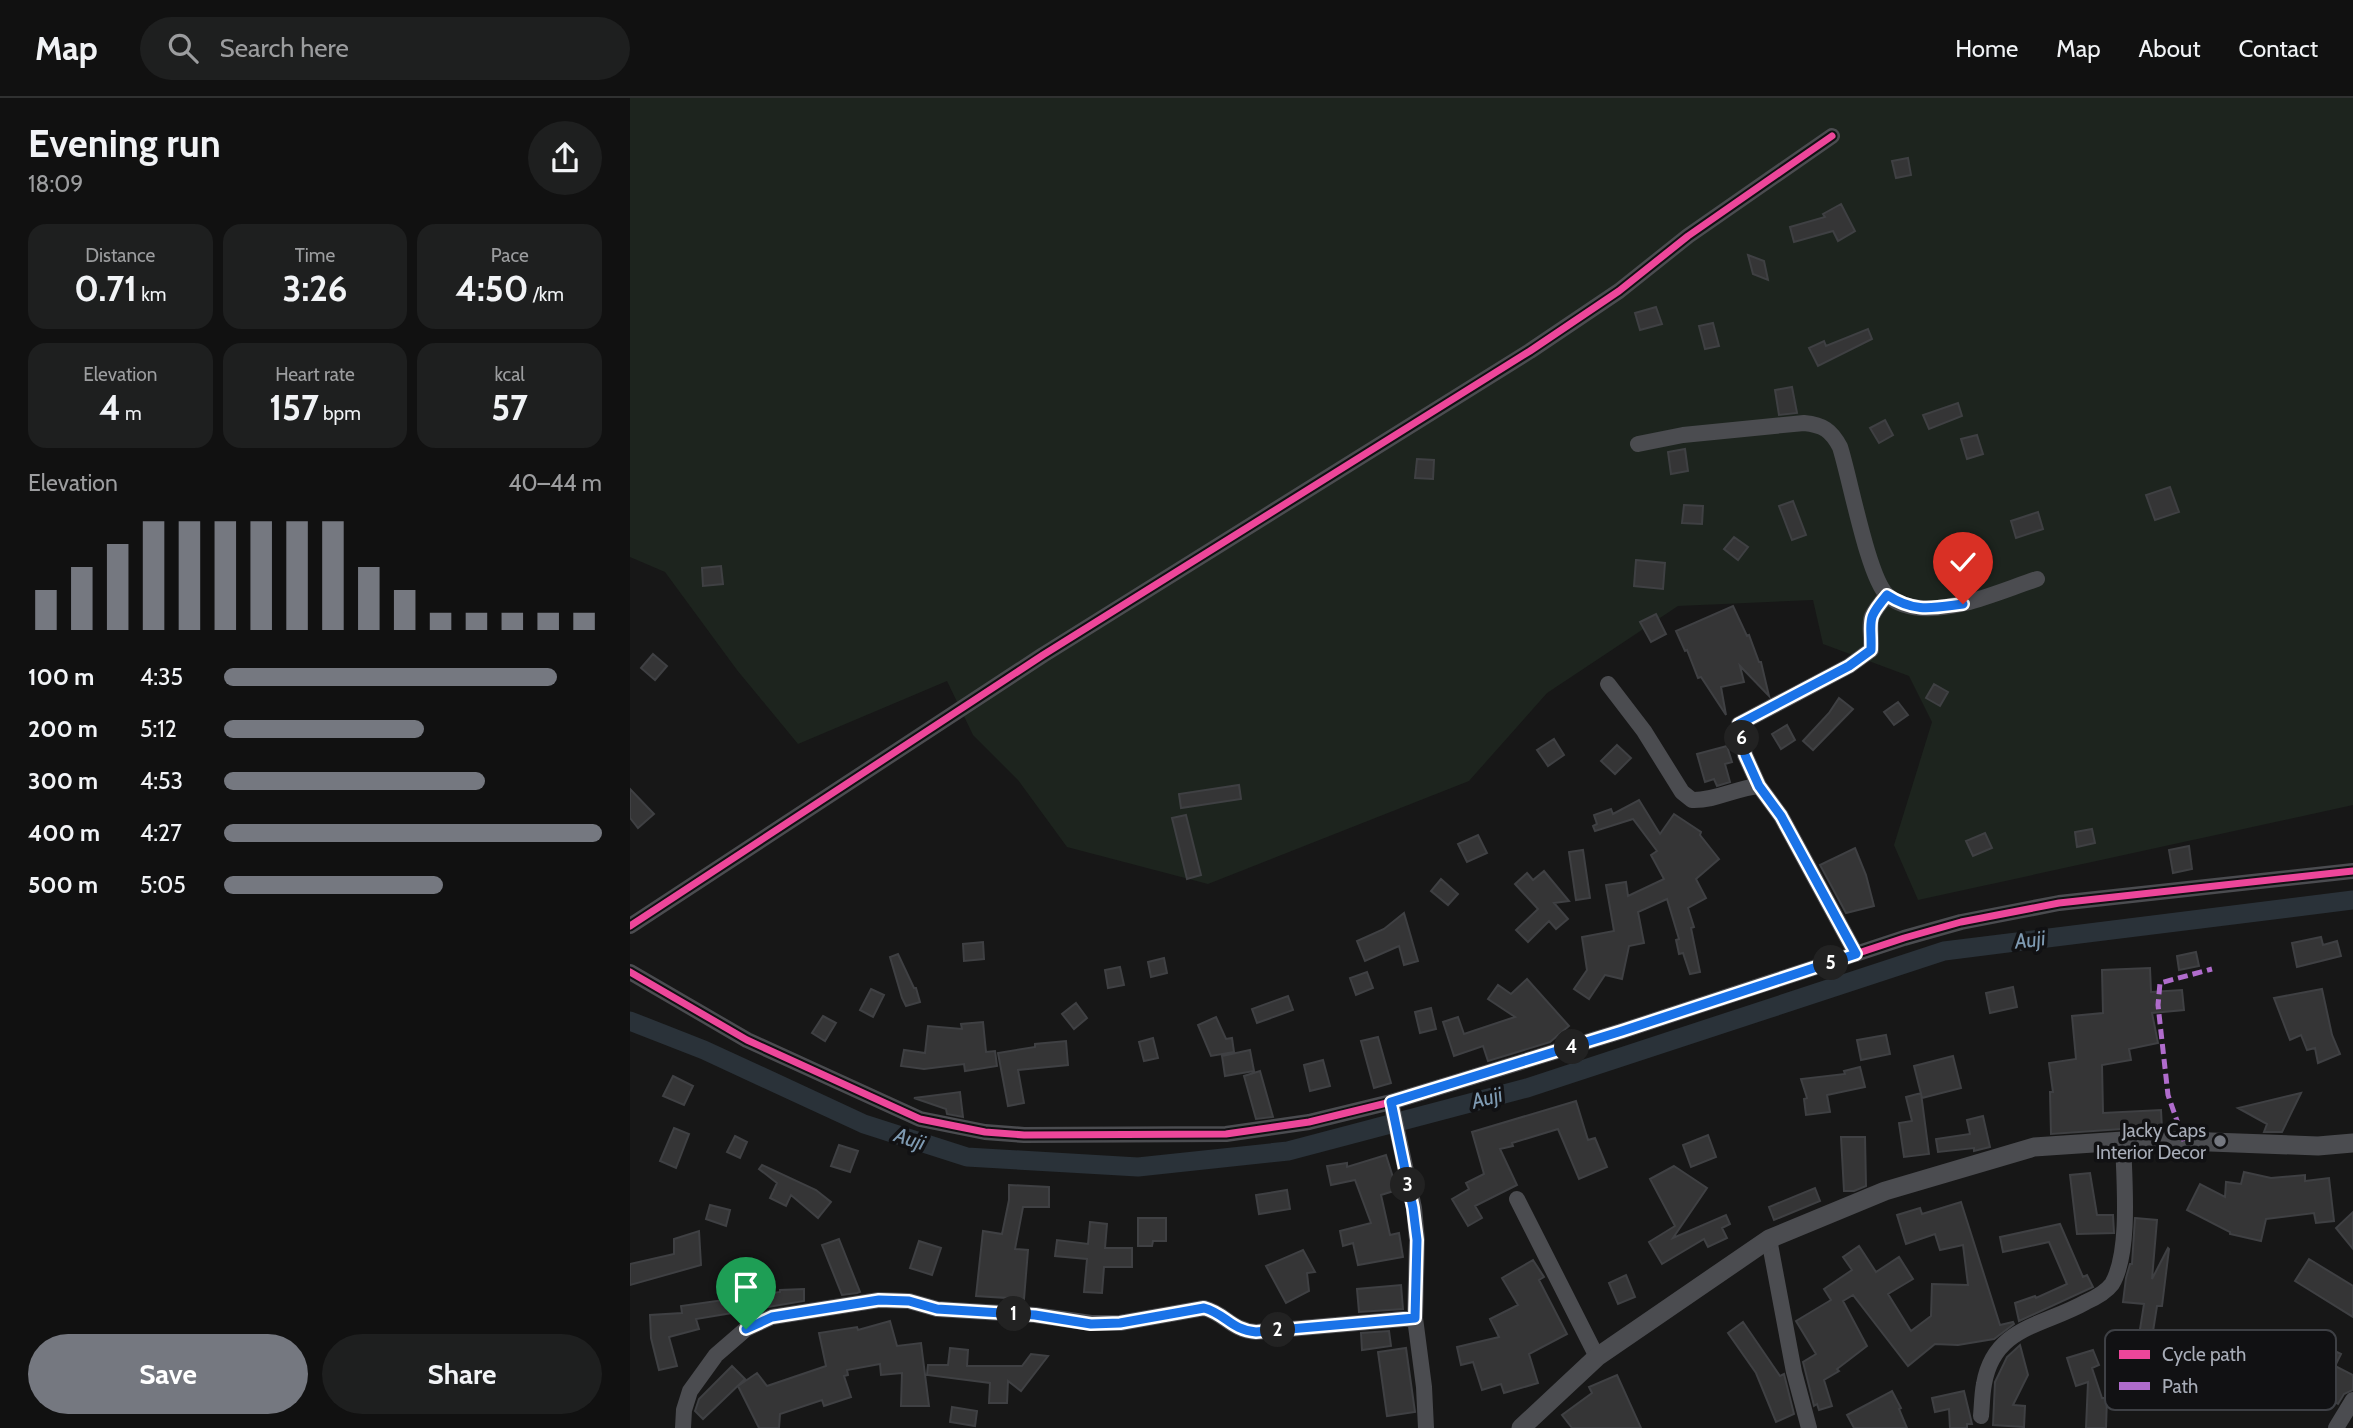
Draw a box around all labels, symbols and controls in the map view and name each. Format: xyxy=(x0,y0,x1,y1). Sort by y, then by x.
search box xyxy=(140,17,630,80)
text: Map xyxy=(35,28,98,68)
icon: search xyxy=(164,29,202,67)
text: Search here xyxy=(220,32,349,64)
text: Home xyxy=(1955,34,2018,63)
text: Map xyxy=(2056,34,2101,63)
text: About xyxy=(2139,34,2201,63)
text: Contact xyxy=(2239,34,2318,63)
text: Evening run xyxy=(28,120,221,167)
button: share xyxy=(528,121,602,195)
text: 18:09 xyxy=(28,170,83,198)
text: Distance xyxy=(85,244,155,267)
text: Time xyxy=(295,244,335,267)
text: Pace xyxy=(491,244,529,267)
text: 0.71 xyxy=(74,267,137,310)
text: 3:26 xyxy=(283,267,347,310)
text: 4:50 xyxy=(455,267,528,310)
text: km xyxy=(137,283,166,306)
text: /km xyxy=(528,283,564,306)
text: Elevation xyxy=(83,363,157,386)
text: Heart rate xyxy=(275,363,355,386)
text: kcal xyxy=(495,363,525,386)
text: 4 xyxy=(99,386,121,429)
text: 157 xyxy=(269,386,319,429)
text: 57 xyxy=(491,386,528,429)
text: m xyxy=(121,402,142,425)
text: bpm xyxy=(319,402,361,425)
text: Elevation xyxy=(28,469,118,497)
text: 40–44 m xyxy=(508,469,602,497)
pin xyxy=(1933,532,1993,604)
icon: check xyxy=(1944,543,1982,581)
text: 100 m xyxy=(28,663,94,691)
text: 4:35 xyxy=(140,663,183,691)
text: 200 m xyxy=(28,715,98,743)
text: 5:12 xyxy=(140,715,177,743)
pin: 6 xyxy=(1724,720,1760,756)
text: 6 xyxy=(1736,726,1747,749)
text: 300 m xyxy=(28,767,98,795)
text: 4:53 xyxy=(140,767,183,795)
text: 400 m xyxy=(28,819,100,847)
text: 4:27 xyxy=(140,819,182,847)
text: 500 m xyxy=(28,871,98,899)
text: 5:05 xyxy=(140,871,186,899)
water label: Auji xyxy=(2012,925,2048,955)
pin: 5 xyxy=(1814,946,1848,980)
text: 5 xyxy=(1825,951,1836,974)
pin: 4 xyxy=(1555,1030,1590,1065)
text: 4 xyxy=(1566,1035,1577,1058)
water label: Auji xyxy=(1468,1081,1506,1115)
place label: Jacky Caps Interior Decor xyxy=(2096,1119,2206,1164)
water label: Auji xyxy=(890,1122,929,1156)
marker: Jacky Caps Interior Decor xyxy=(2212,1133,2228,1149)
pin: 3 xyxy=(1390,1168,1426,1202)
text: 3 xyxy=(1402,1173,1413,1196)
pin xyxy=(716,1257,776,1329)
icon: arrive xyxy=(727,1268,765,1306)
pin: 1 xyxy=(996,1296,1032,1332)
text: 1 xyxy=(1010,1302,1017,1325)
pin: 2 xyxy=(1260,1312,1296,1348)
text: 2 xyxy=(1272,1318,1283,1341)
legend xyxy=(2105,1330,2336,1410)
button: Save xyxy=(28,1334,308,1414)
button: Share xyxy=(322,1334,602,1414)
text: Cycle path xyxy=(2162,1343,2246,1366)
text: Path xyxy=(2162,1375,2198,1398)

